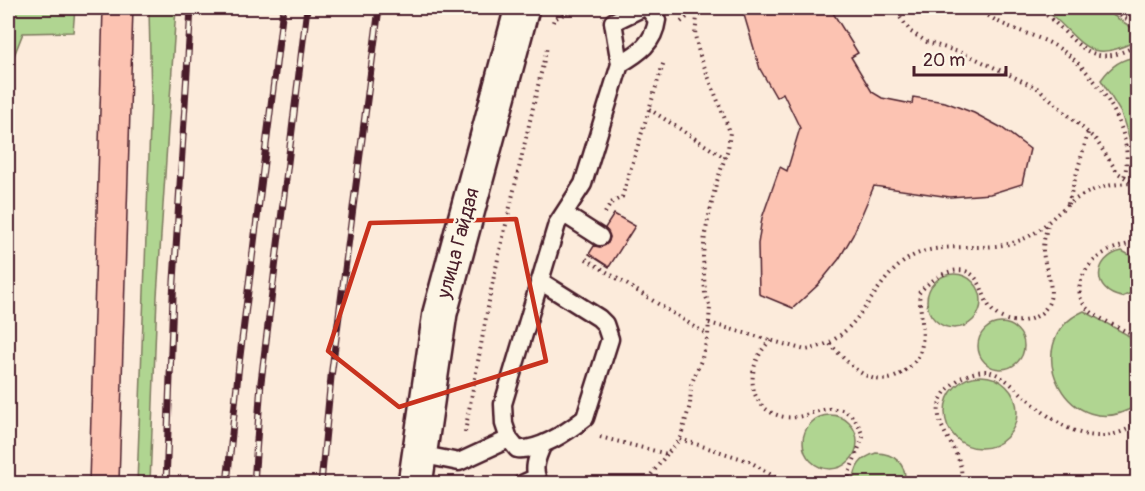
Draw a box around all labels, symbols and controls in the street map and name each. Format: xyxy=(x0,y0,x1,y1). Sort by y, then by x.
scale bar xyxy=(914,39,1006,77)
text: 20 m xyxy=(923,49,965,72)
street label: улица Гайдая xyxy=(431,185,485,302)

